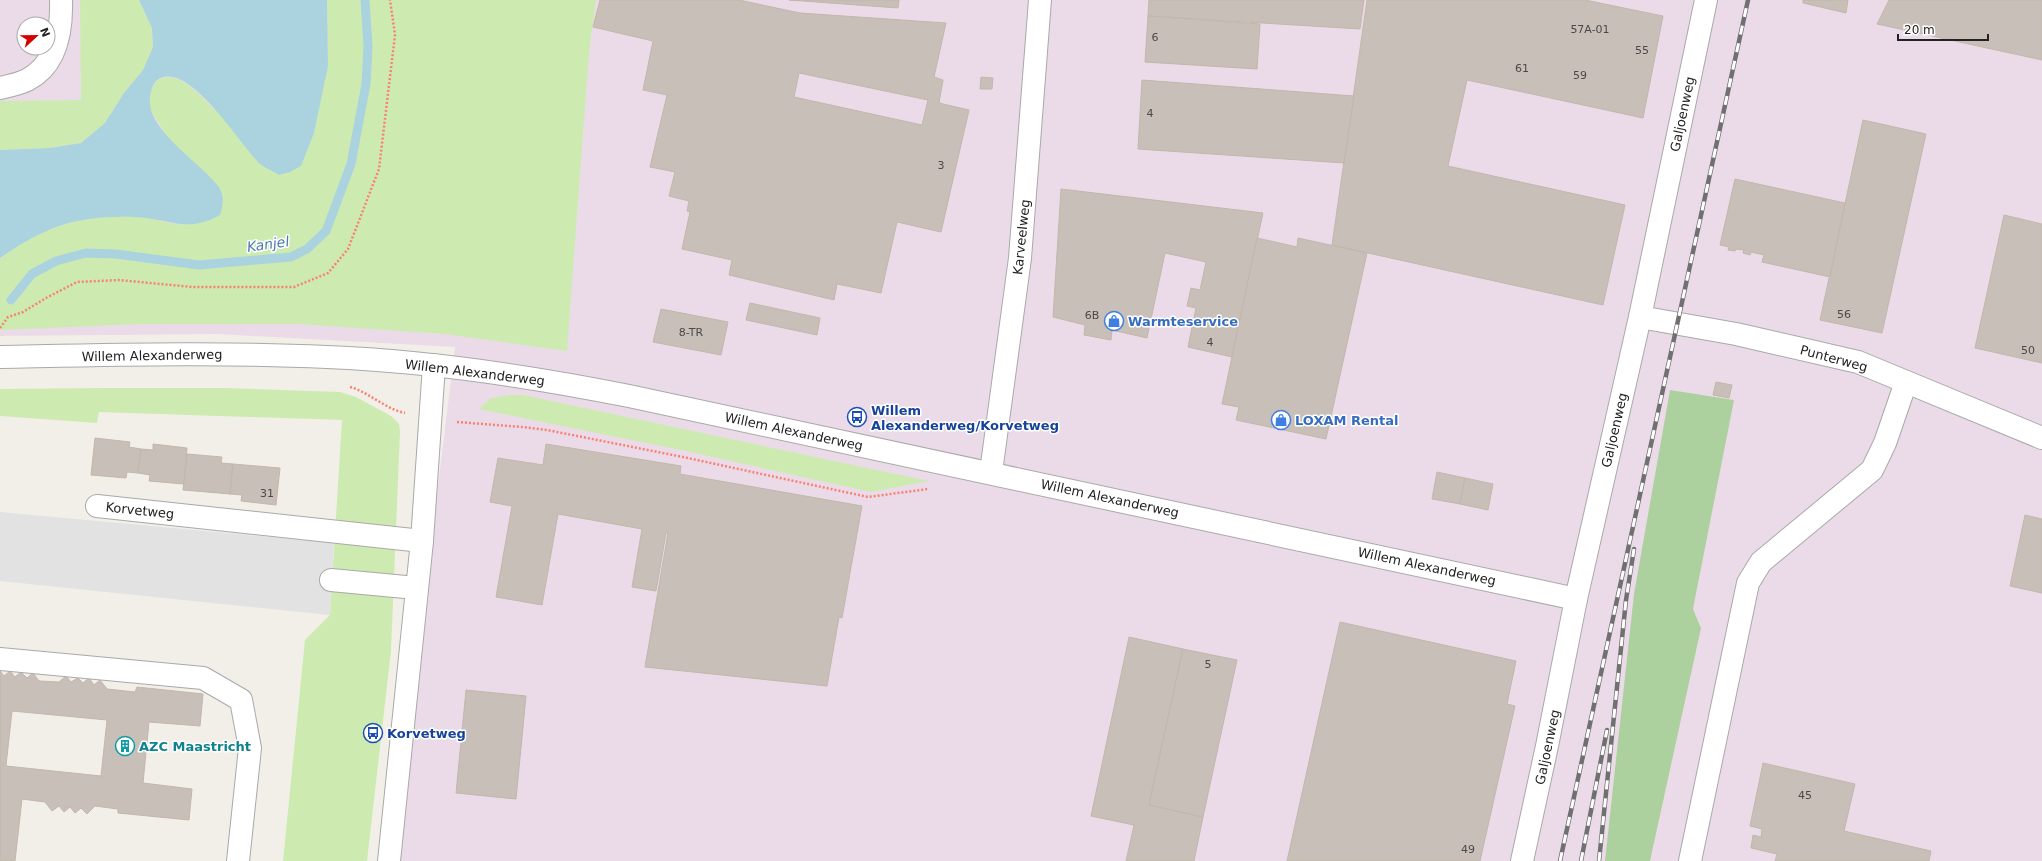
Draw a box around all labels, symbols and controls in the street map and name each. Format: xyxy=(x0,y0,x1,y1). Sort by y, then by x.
north arrow xyxy=(16,16,56,56)
scale bar xyxy=(1898,16,1988,42)
house number: 57A-01 xyxy=(1570,23,1610,36)
text: 20 m xyxy=(1904,23,1935,37)
text: N xyxy=(37,26,53,39)
house number: 6 xyxy=(1152,31,1159,44)
house number: 55 xyxy=(1635,44,1649,57)
house number: 61 xyxy=(1515,62,1529,75)
house number: 59 xyxy=(1573,69,1587,82)
street label: Galjoenweg xyxy=(1667,75,1698,153)
house number: 4 xyxy=(1147,107,1154,120)
house number: 3 xyxy=(938,159,945,172)
street label: Karveelweg xyxy=(1010,199,1033,276)
water label: Kanjel xyxy=(246,233,290,255)
house number: 56 xyxy=(1837,308,1851,321)
house number: 6B xyxy=(1085,309,1099,322)
shop icon: Warmteservice xyxy=(1103,310,1125,332)
place label: Warmteservice xyxy=(1128,314,1238,329)
house number: 8-TR xyxy=(679,326,704,339)
house number: 4 xyxy=(1207,336,1214,349)
street label: Punterweg xyxy=(1798,342,1869,375)
house number: 50 xyxy=(2021,344,2035,357)
street label: Willem Alexanderweg xyxy=(81,347,223,364)
street label: Willem Alexanderweg xyxy=(404,356,546,389)
street label: Galjoenweg xyxy=(1599,391,1630,469)
place label: Willem Alexanderweg/Korvetweg xyxy=(871,403,1059,433)
bus stop icon: Willem Alexanderweg/Korvetweg xyxy=(846,406,868,428)
shop icon: LOXAM Rental xyxy=(1270,409,1292,431)
street label: Willem Alexanderweg xyxy=(723,410,864,453)
place label: LOXAM Rental xyxy=(1295,413,1398,428)
street label: Willem Alexanderweg xyxy=(1039,477,1180,520)
house number: 31 xyxy=(260,487,274,500)
street label: Korvetweg xyxy=(105,499,175,522)
street label: Willem Alexanderweg xyxy=(1356,545,1497,588)
house number: 5 xyxy=(1205,658,1212,671)
street label: Galjoenweg xyxy=(1532,708,1563,786)
bus stop icon: Korvetweg xyxy=(362,722,384,744)
place label: Korvetweg xyxy=(387,726,466,741)
building icon: AZC Maastricht xyxy=(114,735,136,757)
place label: AZC Maastricht xyxy=(139,739,251,754)
house number: 45 xyxy=(1798,789,1812,802)
house number: 49 xyxy=(1461,843,1475,856)

